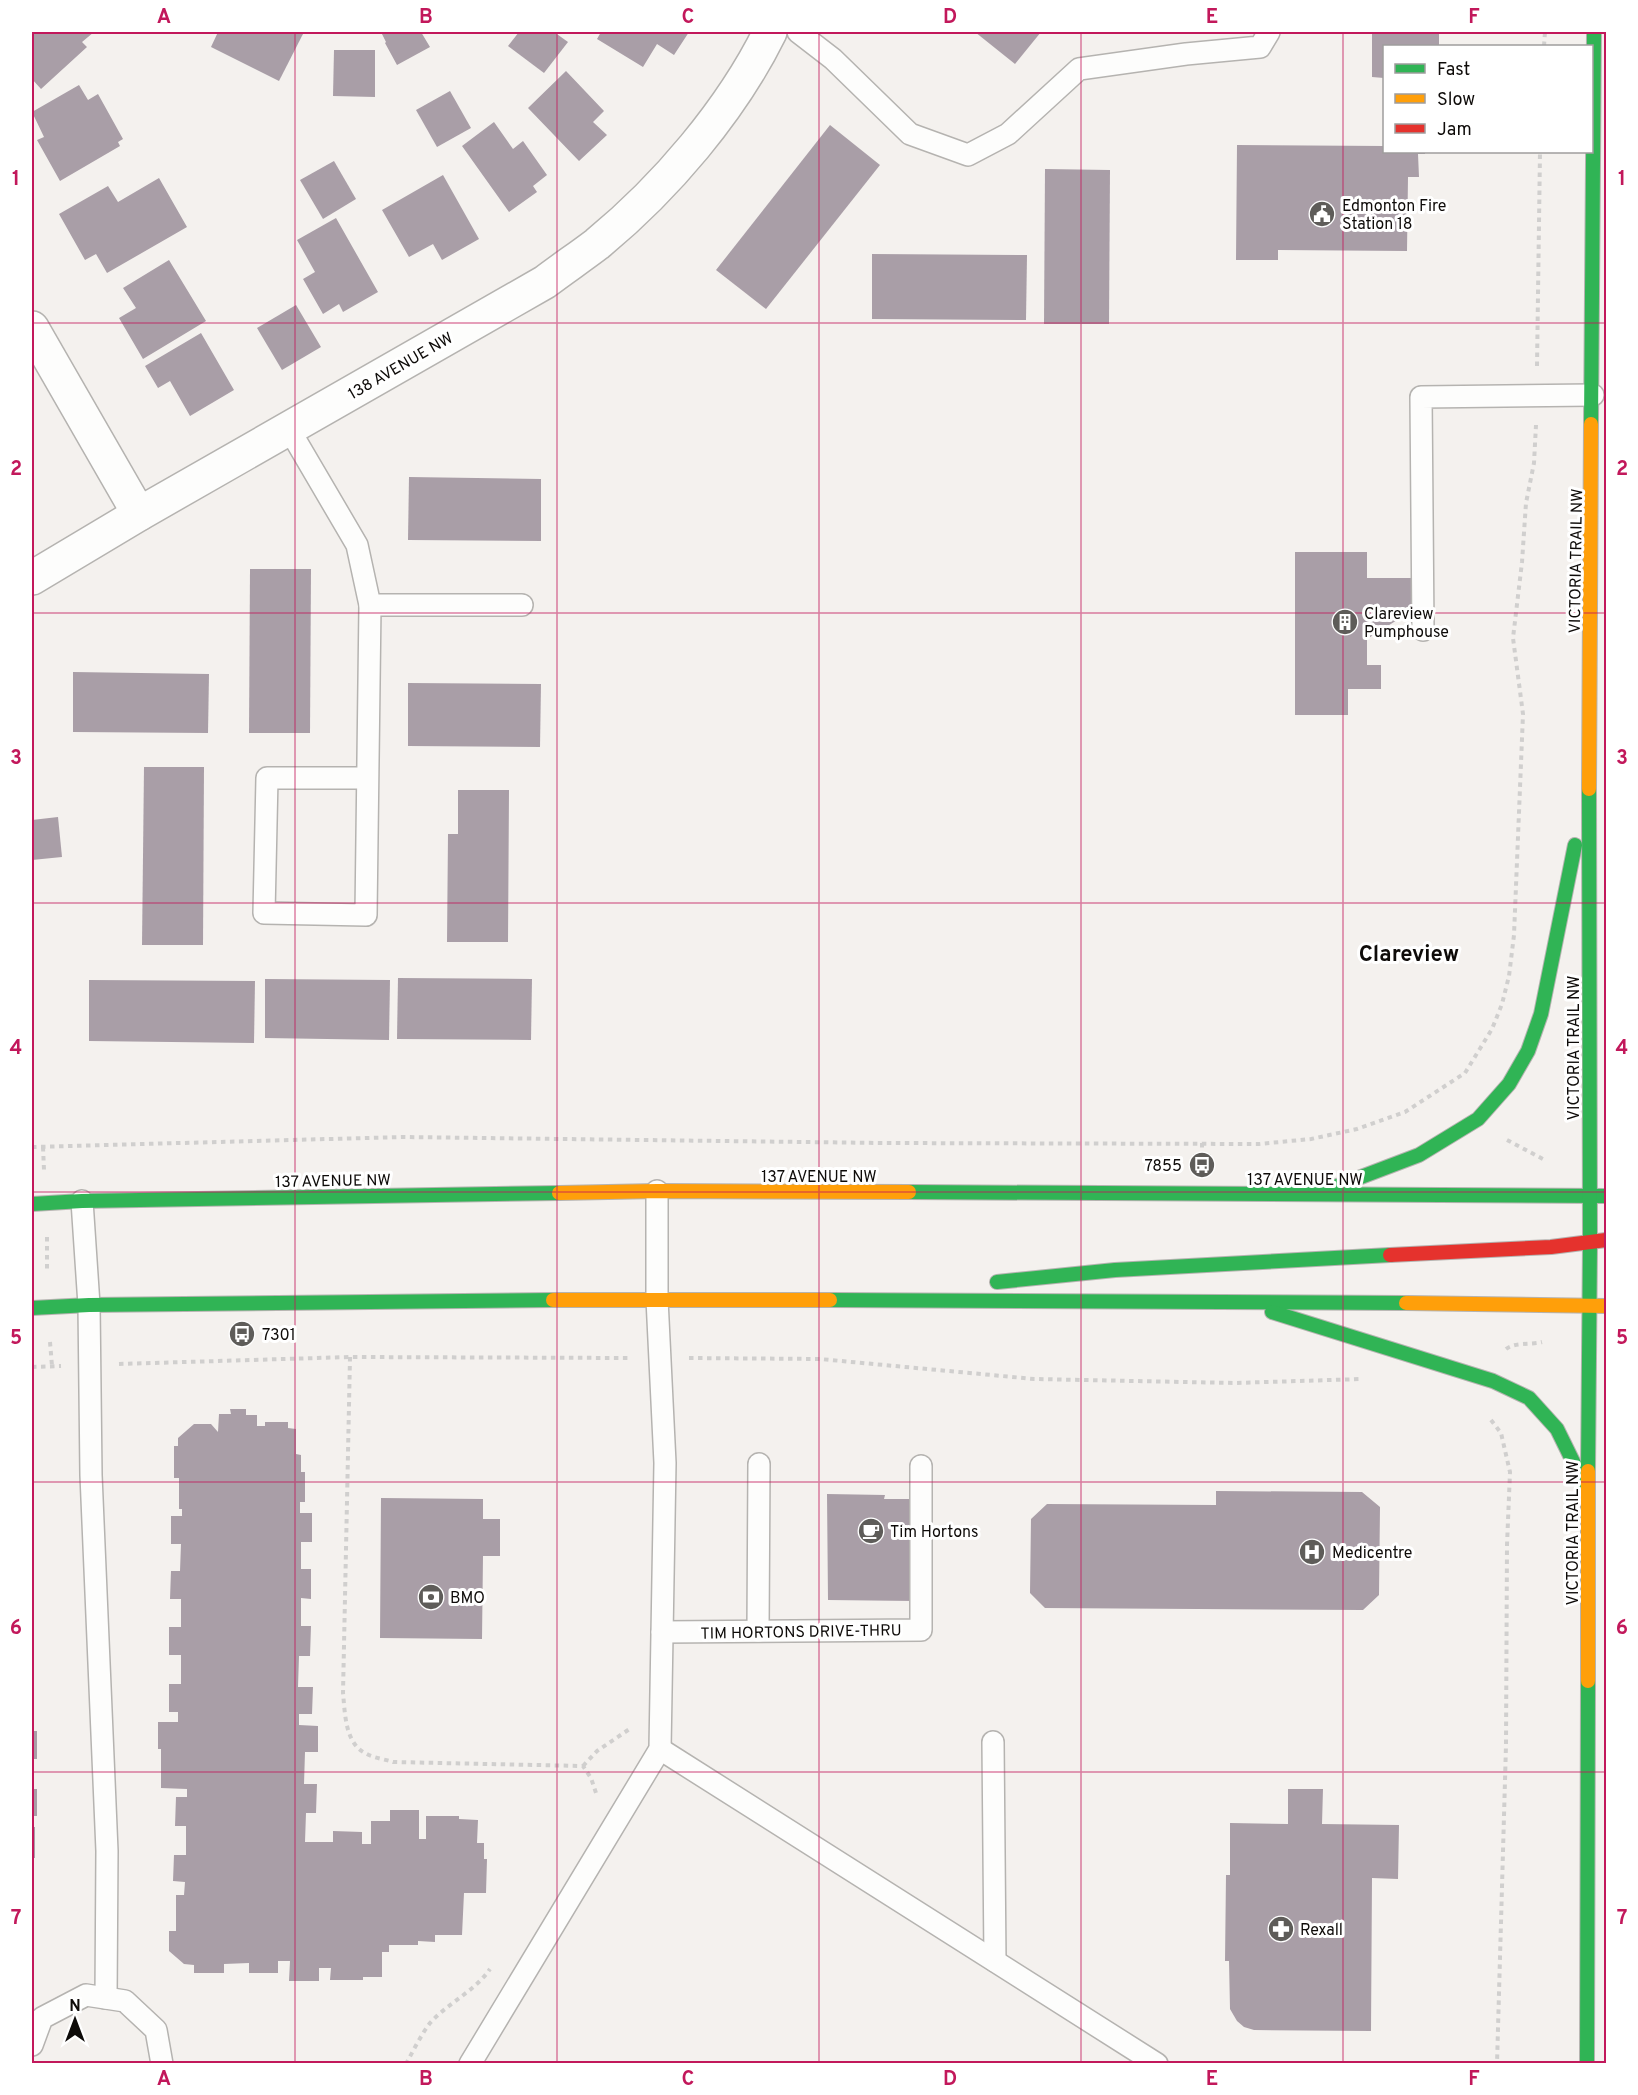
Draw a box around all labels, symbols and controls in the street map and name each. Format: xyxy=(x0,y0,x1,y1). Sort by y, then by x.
text: A xyxy=(157,5,171,31)
text: B xyxy=(419,5,433,31)
text: C xyxy=(682,5,694,31)
text: D xyxy=(943,5,957,31)
text: E xyxy=(1206,5,1218,31)
text: F xyxy=(1468,5,1480,31)
legend xyxy=(1383,45,1593,153)
text: Fast xyxy=(1437,59,1470,82)
text: Slow xyxy=(1437,89,1475,112)
text: Jam xyxy=(1437,119,1472,142)
text: 1 xyxy=(12,167,20,193)
text: 1 xyxy=(1618,167,1626,193)
place label: Edmonton Fire Station 18 xyxy=(1342,197,1446,235)
public building icon: Edmonton Fire Station 18 xyxy=(1307,199,1337,229)
street label: 138 AVENUE NW xyxy=(345,329,457,405)
text: 2 xyxy=(10,457,22,483)
text: 2 xyxy=(1616,457,1628,483)
street label: VICTORIA TRAIL NW xyxy=(1566,488,1588,634)
place label: Clareview Pumphouse xyxy=(1364,605,1449,643)
building icon: Clareview Pumphouse xyxy=(1330,607,1360,637)
text: 3 xyxy=(10,746,22,772)
text: 3 xyxy=(1616,746,1628,772)
district label: Clareview xyxy=(1359,942,1459,969)
street label: VICTORIA TRAIL NW xyxy=(1565,975,1585,1121)
text: 4 xyxy=(10,1036,22,1062)
text: 4 xyxy=(1616,1036,1628,1062)
bus stop icon: 7855 xyxy=(1187,1150,1217,1180)
place label: 7855 xyxy=(1144,1157,1182,1177)
street label: 137 AVENUE NW xyxy=(761,1168,877,1188)
street label: 137 AVENUE NW xyxy=(275,1171,391,1193)
street label: 137 AVENUE NW xyxy=(1247,1171,1363,1191)
bus stop icon: 7301 xyxy=(227,1319,257,1349)
text: 5 xyxy=(10,1326,22,1352)
place label: 7301 xyxy=(262,1326,296,1346)
text: 5 xyxy=(1616,1326,1628,1352)
street label: VICTORIA TRAIL NW xyxy=(1564,1460,1584,1606)
cafe icon: Tim Hortons xyxy=(856,1516,886,1546)
place label: Tim Hortons xyxy=(890,1523,979,1543)
hospital icon: Medicentre xyxy=(1297,1537,1327,1567)
place label: Medicentre xyxy=(1332,1544,1412,1564)
bank icon: BMO xyxy=(416,1582,446,1612)
place label: BMO xyxy=(450,1589,485,1609)
text: 6 xyxy=(10,1616,22,1642)
text: 6 xyxy=(1616,1616,1628,1642)
street label: TIM HORTONS DRIVE-THRU xyxy=(700,1621,902,1645)
text: 7 xyxy=(11,1906,21,1932)
text: 7 xyxy=(1617,1906,1627,1932)
pharmacy icon: Rexall xyxy=(1266,1914,1296,1944)
place label: Rexall xyxy=(1300,1921,1343,1941)
north arrow xyxy=(45,1990,105,2050)
text: N xyxy=(69,1997,81,2017)
text: A xyxy=(157,2067,171,2093)
text: B xyxy=(419,2067,433,2093)
text: C xyxy=(682,2067,694,2093)
text: D xyxy=(943,2067,957,2093)
text: E xyxy=(1206,2067,1218,2093)
text: F xyxy=(1468,2067,1480,2093)

